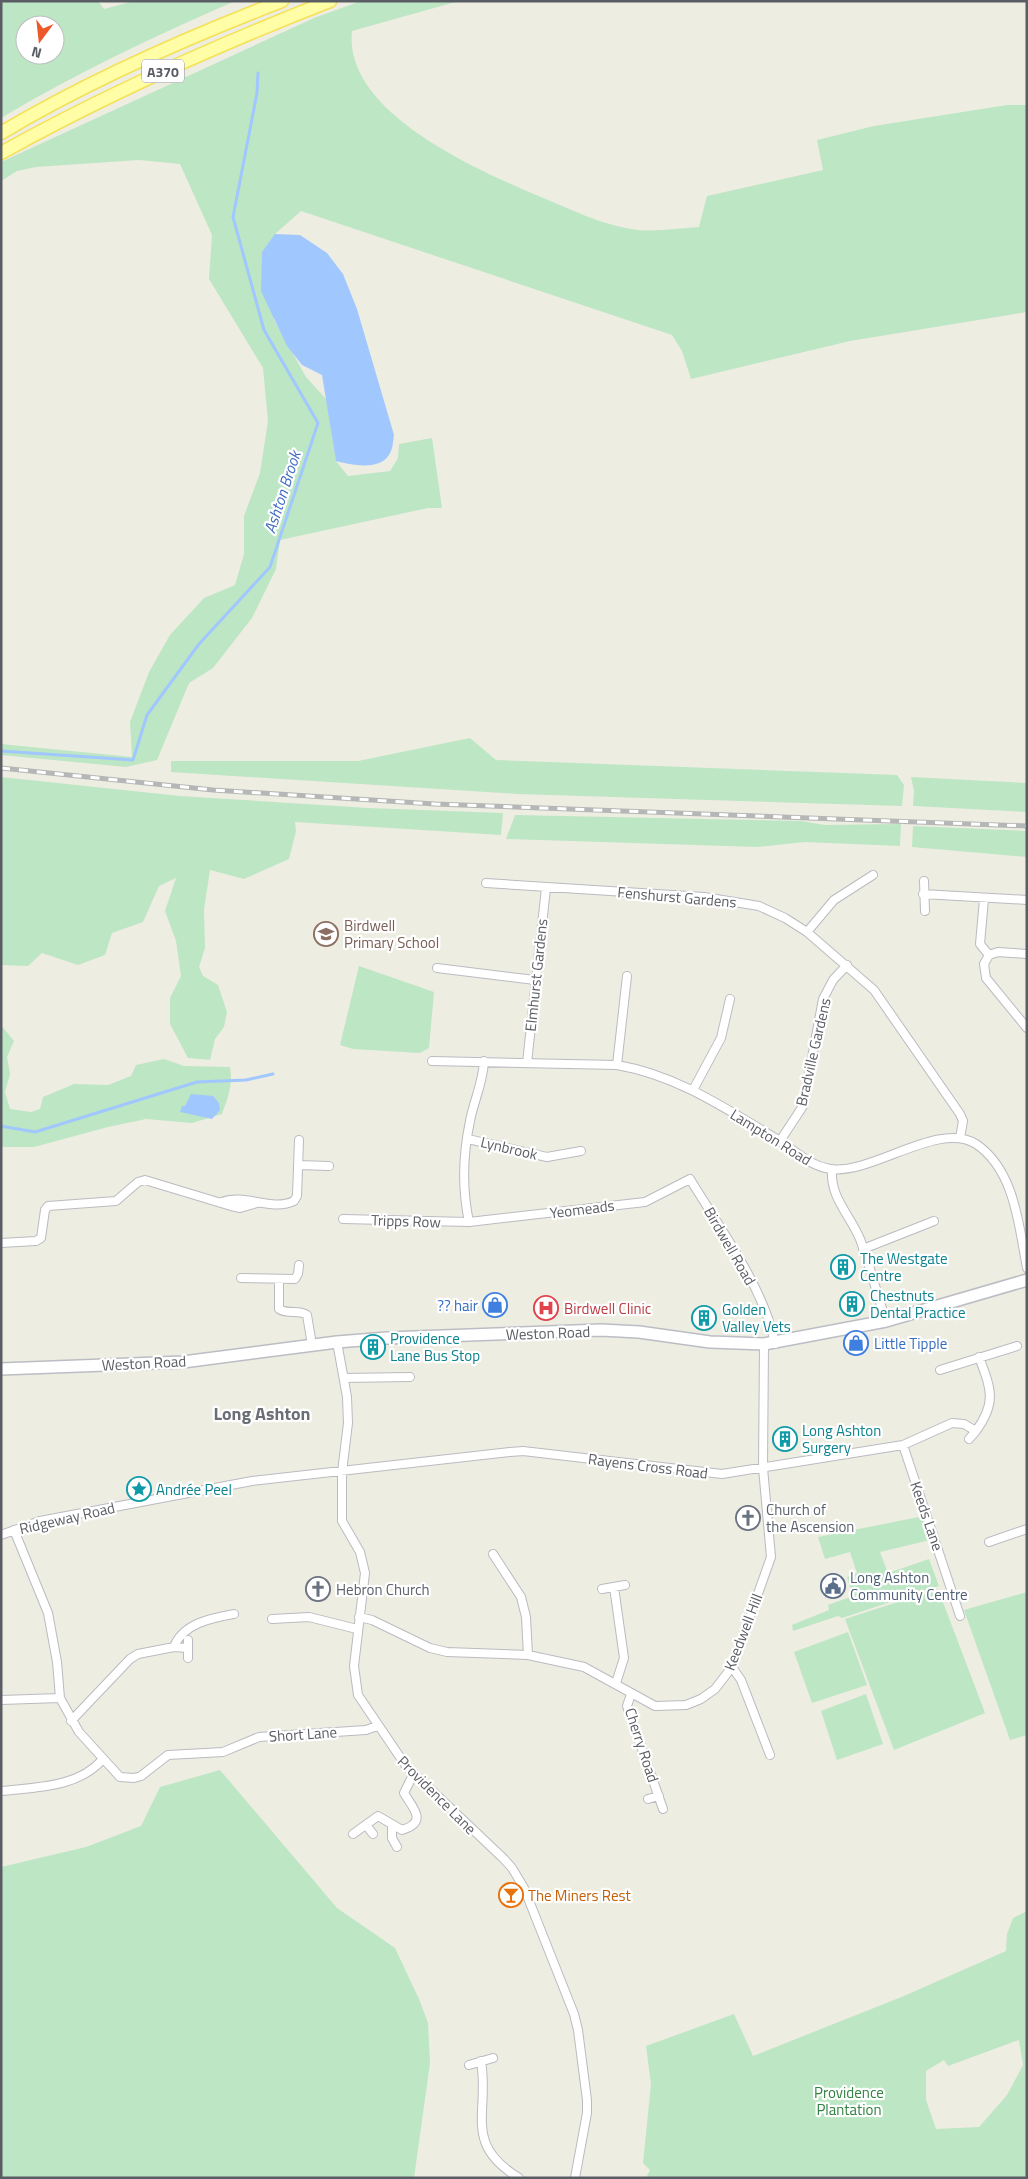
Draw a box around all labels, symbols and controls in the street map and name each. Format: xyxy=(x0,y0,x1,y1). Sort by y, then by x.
north arrow xyxy=(15,15,65,65)
text: N xyxy=(29,42,44,64)
road number: A370 xyxy=(142,59,184,82)
water label: Ashton Brook xyxy=(257,446,307,536)
street label: Fenshurst Gardens xyxy=(617,880,737,914)
place label: Birdwell Primary School xyxy=(344,914,439,954)
street label: Elmhurst Gardens xyxy=(519,917,553,1033)
school or university icon: Birdwell Primary School xyxy=(313,921,339,947)
street label: Bradville Gardens xyxy=(789,996,837,1108)
street label: Lampton Road xyxy=(726,1103,816,1171)
street label: Lynbrook xyxy=(478,1130,540,1166)
street label: Yeomeads xyxy=(548,1194,616,1224)
street label: Birdwell Road xyxy=(698,1203,762,1289)
street label: Tripps Row xyxy=(371,1208,441,1234)
place label: The Westgate Centre xyxy=(860,1247,948,1287)
building icon: The Westgate Centre xyxy=(830,1254,856,1280)
place label: Chestnuts Dental Practice xyxy=(870,1284,966,1324)
building icon: Chestnuts Dental Practice xyxy=(839,1291,865,1317)
shop icon: ?? hair xyxy=(482,1292,508,1318)
place label: ?? hair xyxy=(437,1294,478,1317)
hospital icon: Birdwell Clinic xyxy=(533,1295,559,1321)
place label: Birdwell Clinic xyxy=(564,1297,651,1320)
place label: Golden Valley Vets xyxy=(722,1298,791,1338)
building icon: Golden Valley Vets xyxy=(691,1305,717,1331)
street label: Weston Road xyxy=(505,1320,591,1346)
place label: Providence Lane Bus Stop xyxy=(390,1327,480,1367)
shop icon: Little Tipple xyxy=(843,1330,869,1356)
place label: Little Tipple xyxy=(874,1332,947,1355)
building icon: Providence Lane Bus Stop xyxy=(360,1334,386,1360)
street label: Weston Road xyxy=(101,1349,187,1377)
district label: Long Ashton xyxy=(214,1400,310,1427)
place label: Long Ashton Surgery xyxy=(802,1419,881,1459)
building icon: Long Ashton Surgery xyxy=(772,1426,798,1452)
street label: Rayens Cross Road xyxy=(587,1447,709,1485)
place icon: Andrée Peel xyxy=(126,1476,152,1502)
place label: Andrée Peel xyxy=(156,1478,232,1501)
street label: Keeds Lane xyxy=(904,1478,950,1554)
street label: Ridgeway Road xyxy=(17,1496,117,1540)
place label: Church of the Ascension xyxy=(766,1498,854,1538)
church icon: Church of the Ascension xyxy=(735,1505,761,1531)
place label: Long Ashton Community Centre xyxy=(850,1566,968,1606)
public building icon: Long Ashton Community Centre xyxy=(820,1573,846,1599)
church icon: Hebron Church xyxy=(305,1576,331,1602)
place label: Hebron Church xyxy=(336,1578,430,1601)
street label: Keedwell Hill xyxy=(718,1590,768,1674)
street label: Cherry Road xyxy=(619,1705,665,1785)
street label: Short Lane xyxy=(268,1720,338,1748)
street label: Providence Lane xyxy=(392,1750,482,1840)
bar icon: The Miners Rest xyxy=(498,1882,524,1908)
place label: The Miners Rest xyxy=(528,1884,631,1907)
park label: Providence Plantation xyxy=(814,2081,884,2121)

